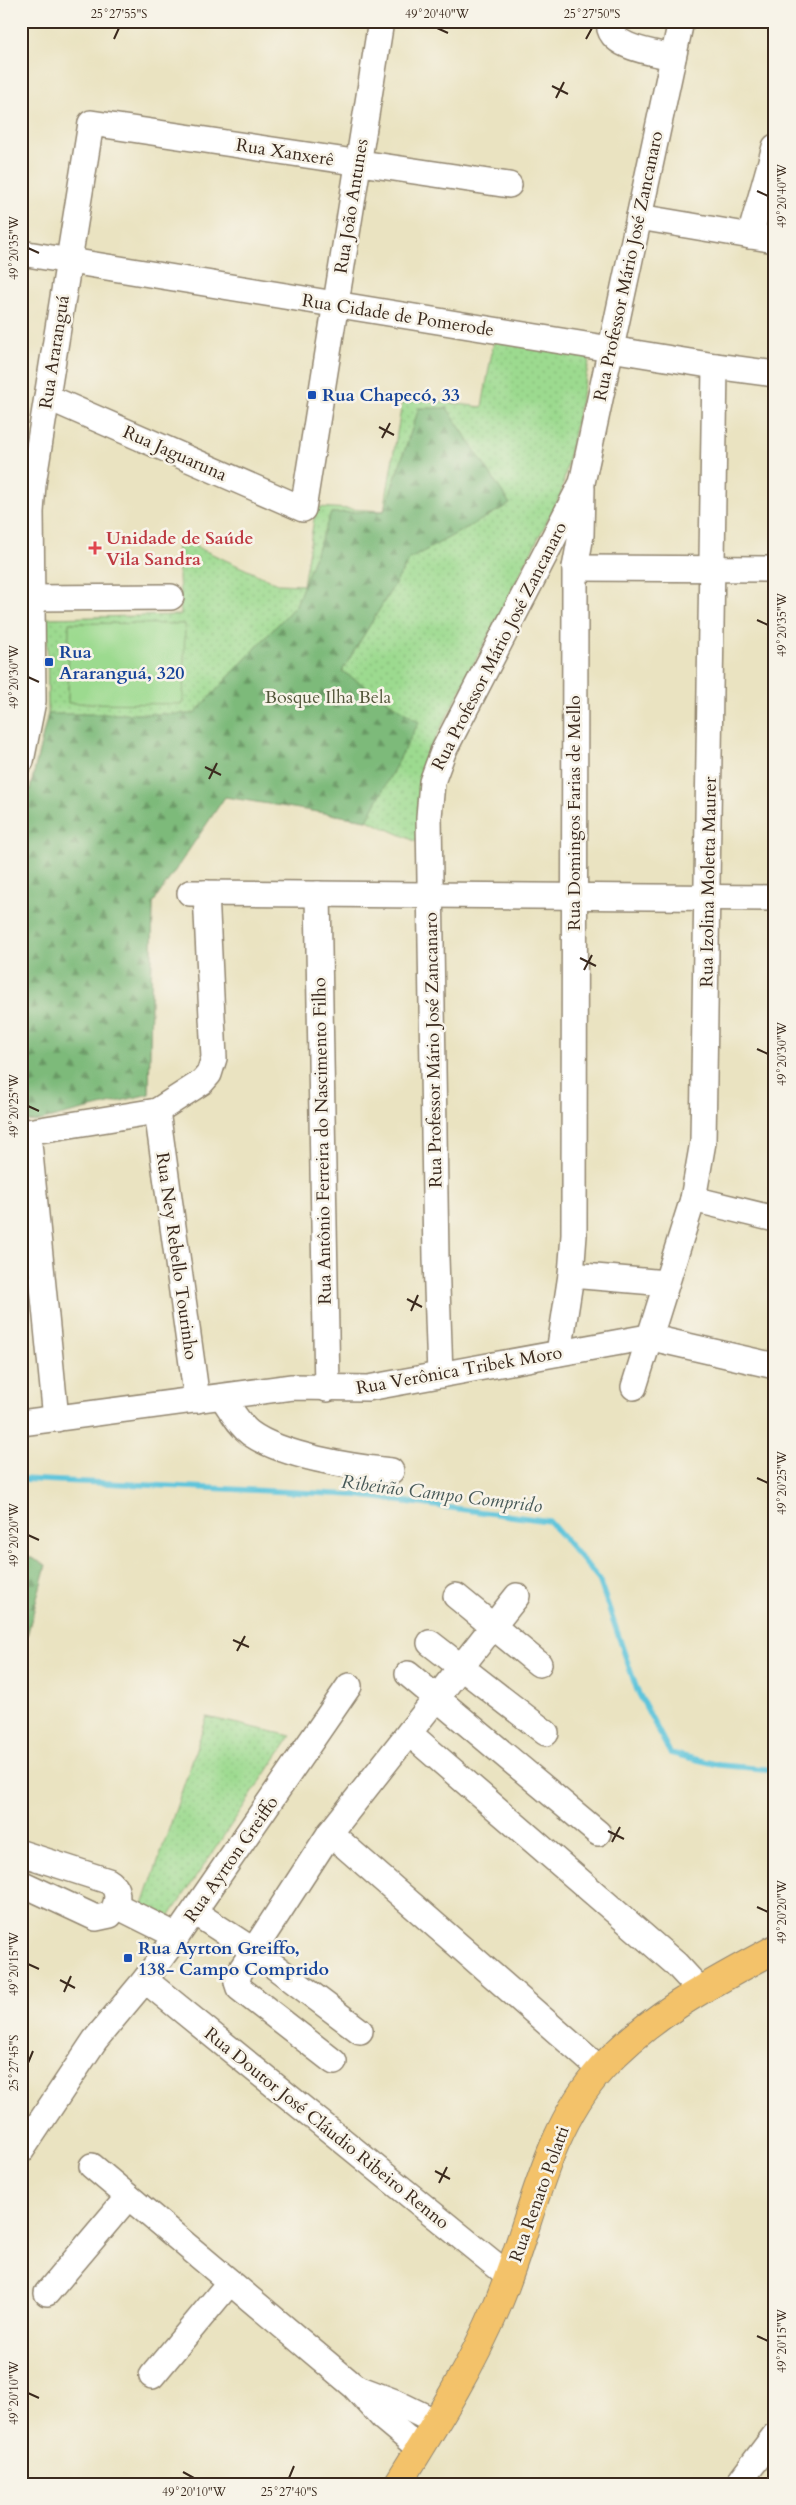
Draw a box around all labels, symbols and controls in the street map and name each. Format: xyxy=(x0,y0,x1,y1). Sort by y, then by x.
text: 25°27'55"S xyxy=(91,6,147,22)
text: 49°20'40"W xyxy=(405,6,470,22)
text: 25°27'50"S xyxy=(564,6,620,22)
street label: Rua Professor Mário José Zancanaro xyxy=(588,128,669,404)
street label: Rua Xanxerê xyxy=(234,132,336,173)
street label: Rua João Antunes xyxy=(328,137,374,275)
text: 49°20'40"W xyxy=(774,163,790,228)
text: 49°20'35"W xyxy=(6,215,22,280)
street label: Rua Cidade de Pomerode xyxy=(300,288,496,343)
street label: Rua Araranguá xyxy=(33,293,76,411)
place label: Rua Chapecó, 33 xyxy=(322,383,460,408)
marker: Rua Chapecó, 33 xyxy=(306,389,318,401)
street label: Rua Jaguaruna xyxy=(119,419,231,488)
street label: Rua Professor Mário José Zancanaro xyxy=(426,518,573,775)
place label: Unidade de Saúde Vila Sandra xyxy=(106,526,253,572)
marker: Unidade de Saúde Vila Sandra xyxy=(88,541,102,555)
text: 49°20'35"W xyxy=(774,592,790,657)
place label: Rua Araranguá, 320 xyxy=(59,640,184,686)
text: 49°20'30"W xyxy=(6,644,22,709)
marker: Rua Araranguá, 320 xyxy=(43,656,55,668)
park label: Bosque Ilha Bela xyxy=(265,685,391,710)
street label: Rua Domingos Farias de Mello xyxy=(562,695,587,931)
street label: Rua Izolina Moletta Maurer xyxy=(694,776,723,988)
street label: Rua Professor Mário José Zancanaro xyxy=(419,912,448,1188)
street label: Rua Antônio Ferreira do Nascimento Filho xyxy=(307,977,338,1305)
text: 49°20'30"W xyxy=(774,1021,790,1086)
text: 49°20'25"W xyxy=(6,1073,22,1138)
street label: Rua Ney Rebello Tourinho xyxy=(150,1151,203,1362)
street label: Rua Verônica Tribek Moro xyxy=(354,1340,564,1401)
text: 49°20'25"W xyxy=(774,1450,790,1515)
water label: Ribeirão Campo Comprido xyxy=(340,1469,544,1519)
text: 49°20'20"W xyxy=(6,1502,22,1567)
street label: Rua Ayrton Greiffo xyxy=(178,1791,285,1927)
text: 49°20'20"W xyxy=(774,1879,790,1944)
text: 49°20'15"W xyxy=(6,1931,22,1996)
place label: Rua Ayrton Greiffo, 138- Campo Comprido xyxy=(138,1936,329,1982)
marker: Rua Ayrton Greiffo, 138- Campo Comprido xyxy=(122,1952,134,1964)
street label: Rua Doutor José Cláudio Ribeiro Renno xyxy=(199,2022,455,2235)
text: 25°27'45"S xyxy=(6,2035,22,2091)
street label: Rua Renato Polatti xyxy=(503,2123,576,2266)
text: 49°20'15"W xyxy=(774,2308,790,2373)
text: 49°20'10"W xyxy=(6,2360,22,2425)
text: 49°20'10"W xyxy=(162,2484,227,2500)
text: 25°27'40"S xyxy=(261,2484,317,2500)

